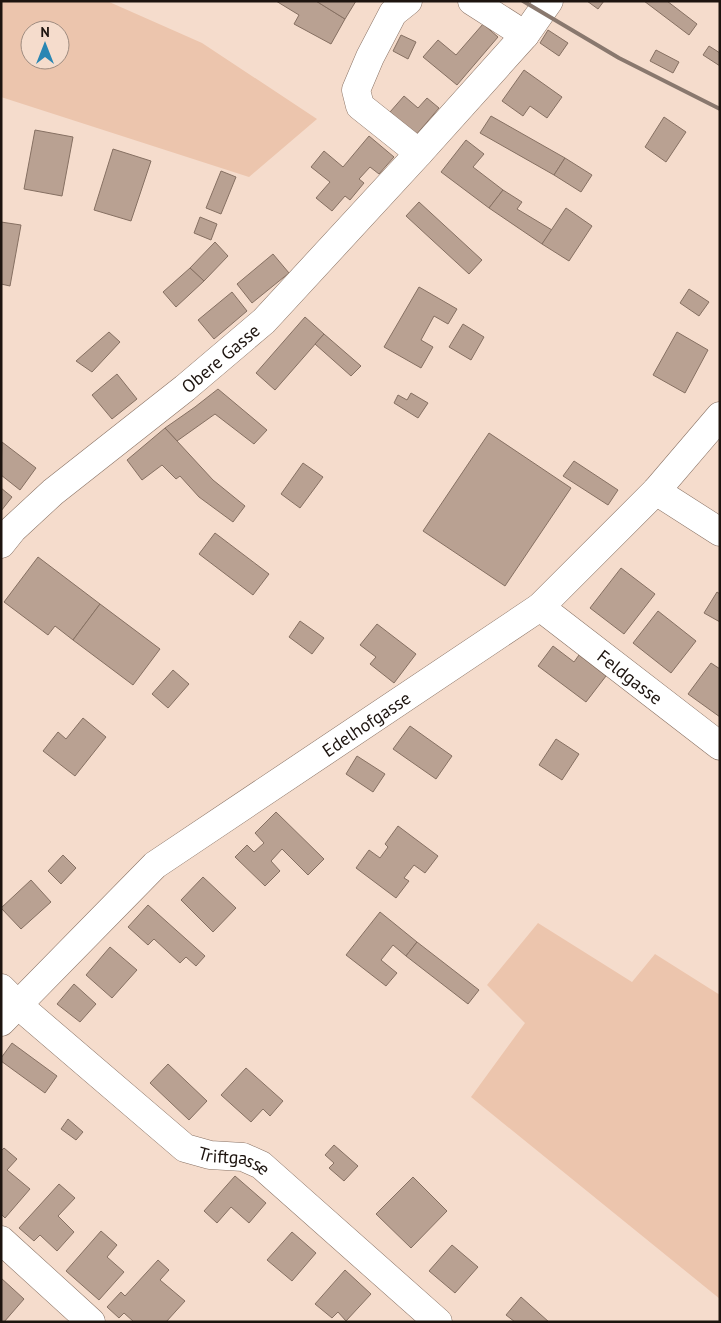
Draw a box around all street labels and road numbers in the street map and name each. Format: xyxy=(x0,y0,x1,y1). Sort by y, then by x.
street label: Obere Gasse xyxy=(176,318,264,398)
street label: Feldgasse xyxy=(593,644,667,709)
street label: Edelhofgasse xyxy=(317,686,415,761)
street label: Triftgasse xyxy=(196,1141,275,1180)

